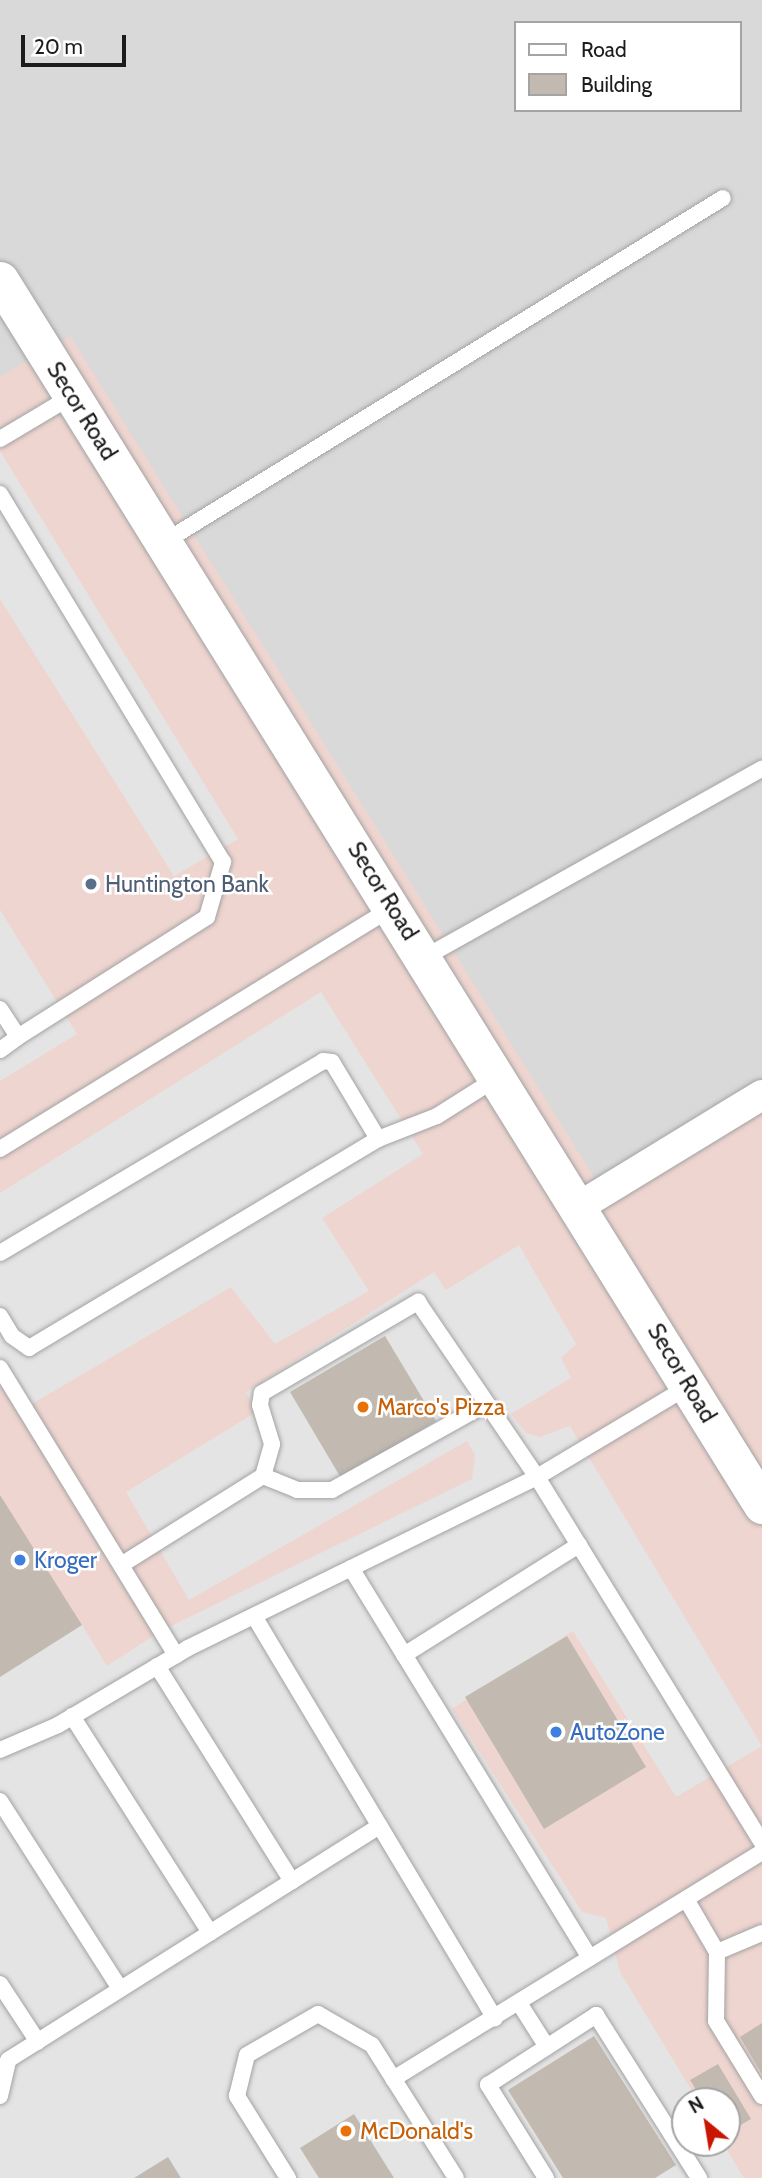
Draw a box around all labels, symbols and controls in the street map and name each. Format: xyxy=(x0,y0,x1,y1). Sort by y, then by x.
scale bar xyxy=(24,21,130,65)
legend xyxy=(514,21,741,112)
text: 20 m xyxy=(34,34,83,59)
text: Road xyxy=(581,37,627,62)
text: Building xyxy=(581,72,652,97)
street label: Secor Road xyxy=(41,357,123,465)
street label: Secor Road xyxy=(342,837,424,945)
place label: Huntington Bank xyxy=(105,870,269,898)
marker: Huntington Bank xyxy=(83,876,99,892)
street label: Secor Road xyxy=(642,1319,722,1427)
place label: Marco's Pizza xyxy=(377,1393,505,1421)
marker: Marco's Pizza xyxy=(355,1399,371,1415)
place label: Kroger xyxy=(34,1546,97,1574)
marker: Kroger xyxy=(12,1552,28,1568)
place label: AutoZone xyxy=(570,1718,665,1746)
marker: AutoZone xyxy=(548,1724,564,1740)
north arrow xyxy=(671,2087,741,2157)
text: N xyxy=(685,2092,708,2118)
place label: McDonald's xyxy=(360,2117,473,2145)
marker: McDonald's xyxy=(338,2123,354,2139)

